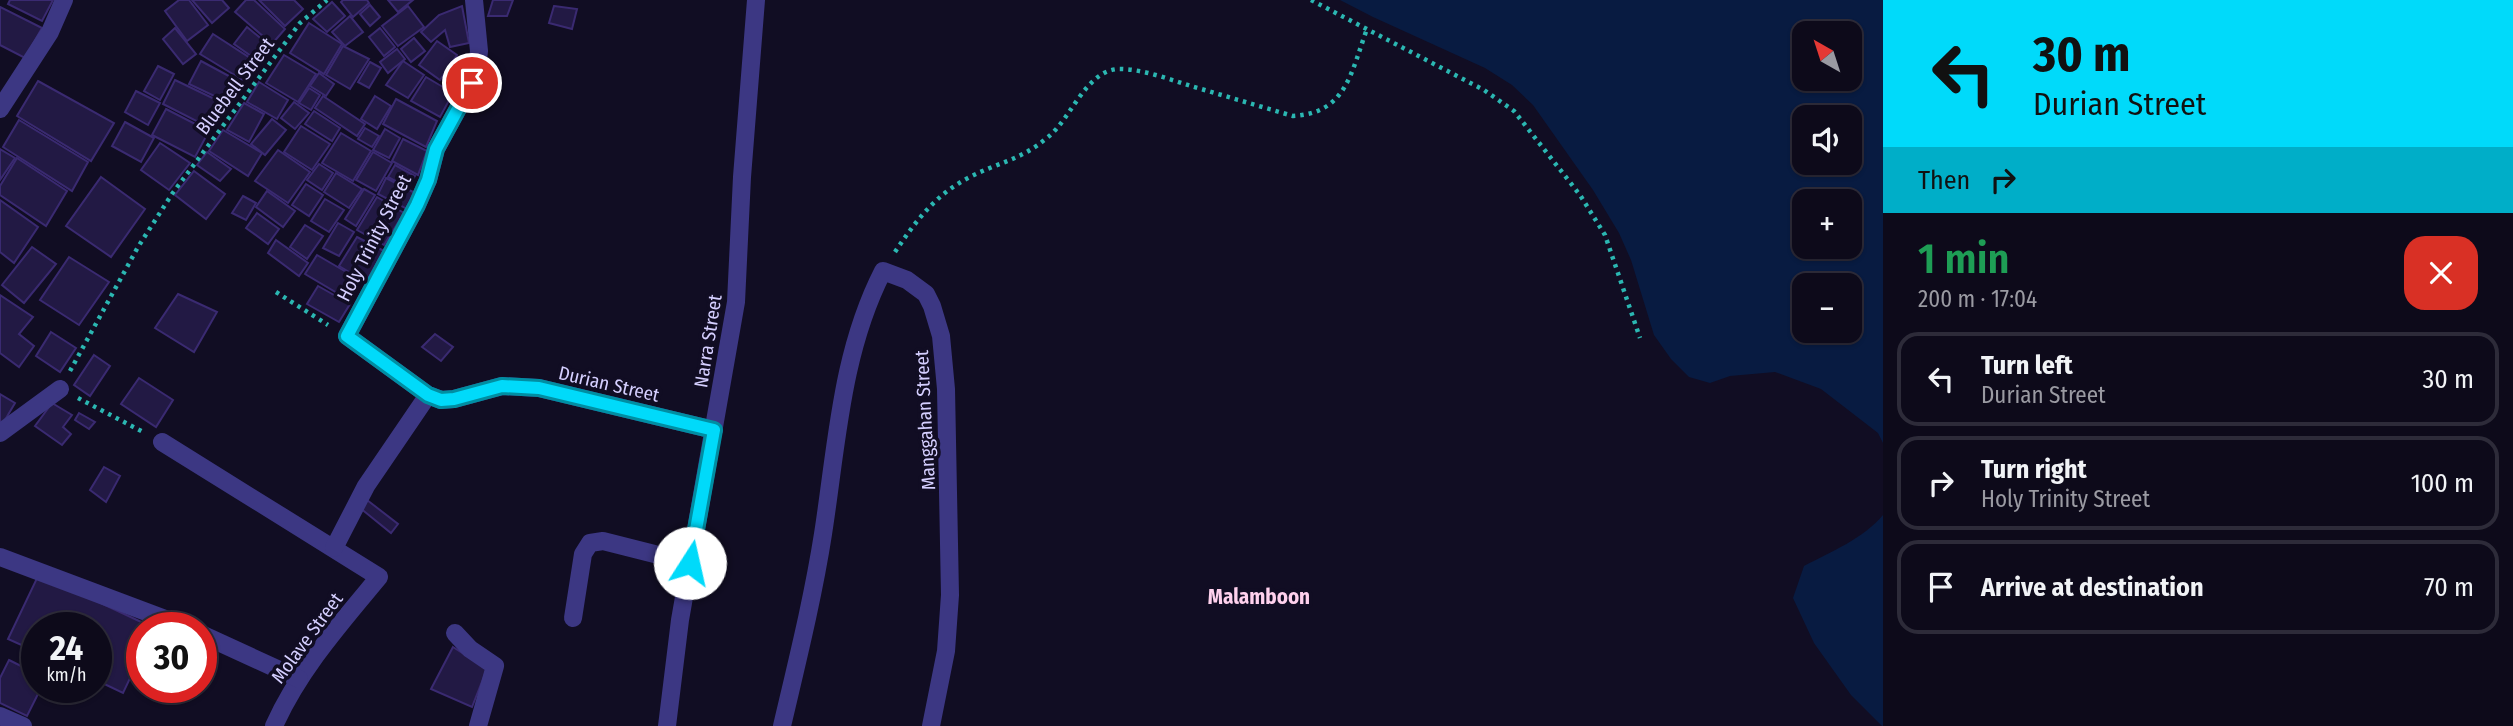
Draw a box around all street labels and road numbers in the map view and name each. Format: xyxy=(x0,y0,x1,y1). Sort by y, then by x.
street label: Bluebell Street xyxy=(191,32,279,139)
street label: Holy Trinity Street xyxy=(332,170,416,305)
street label: Narra Street xyxy=(689,292,727,389)
street label: Manggahan Street xyxy=(910,349,940,491)
street label: Durian Street xyxy=(556,361,662,407)
street label: Molave Street xyxy=(266,588,348,688)

